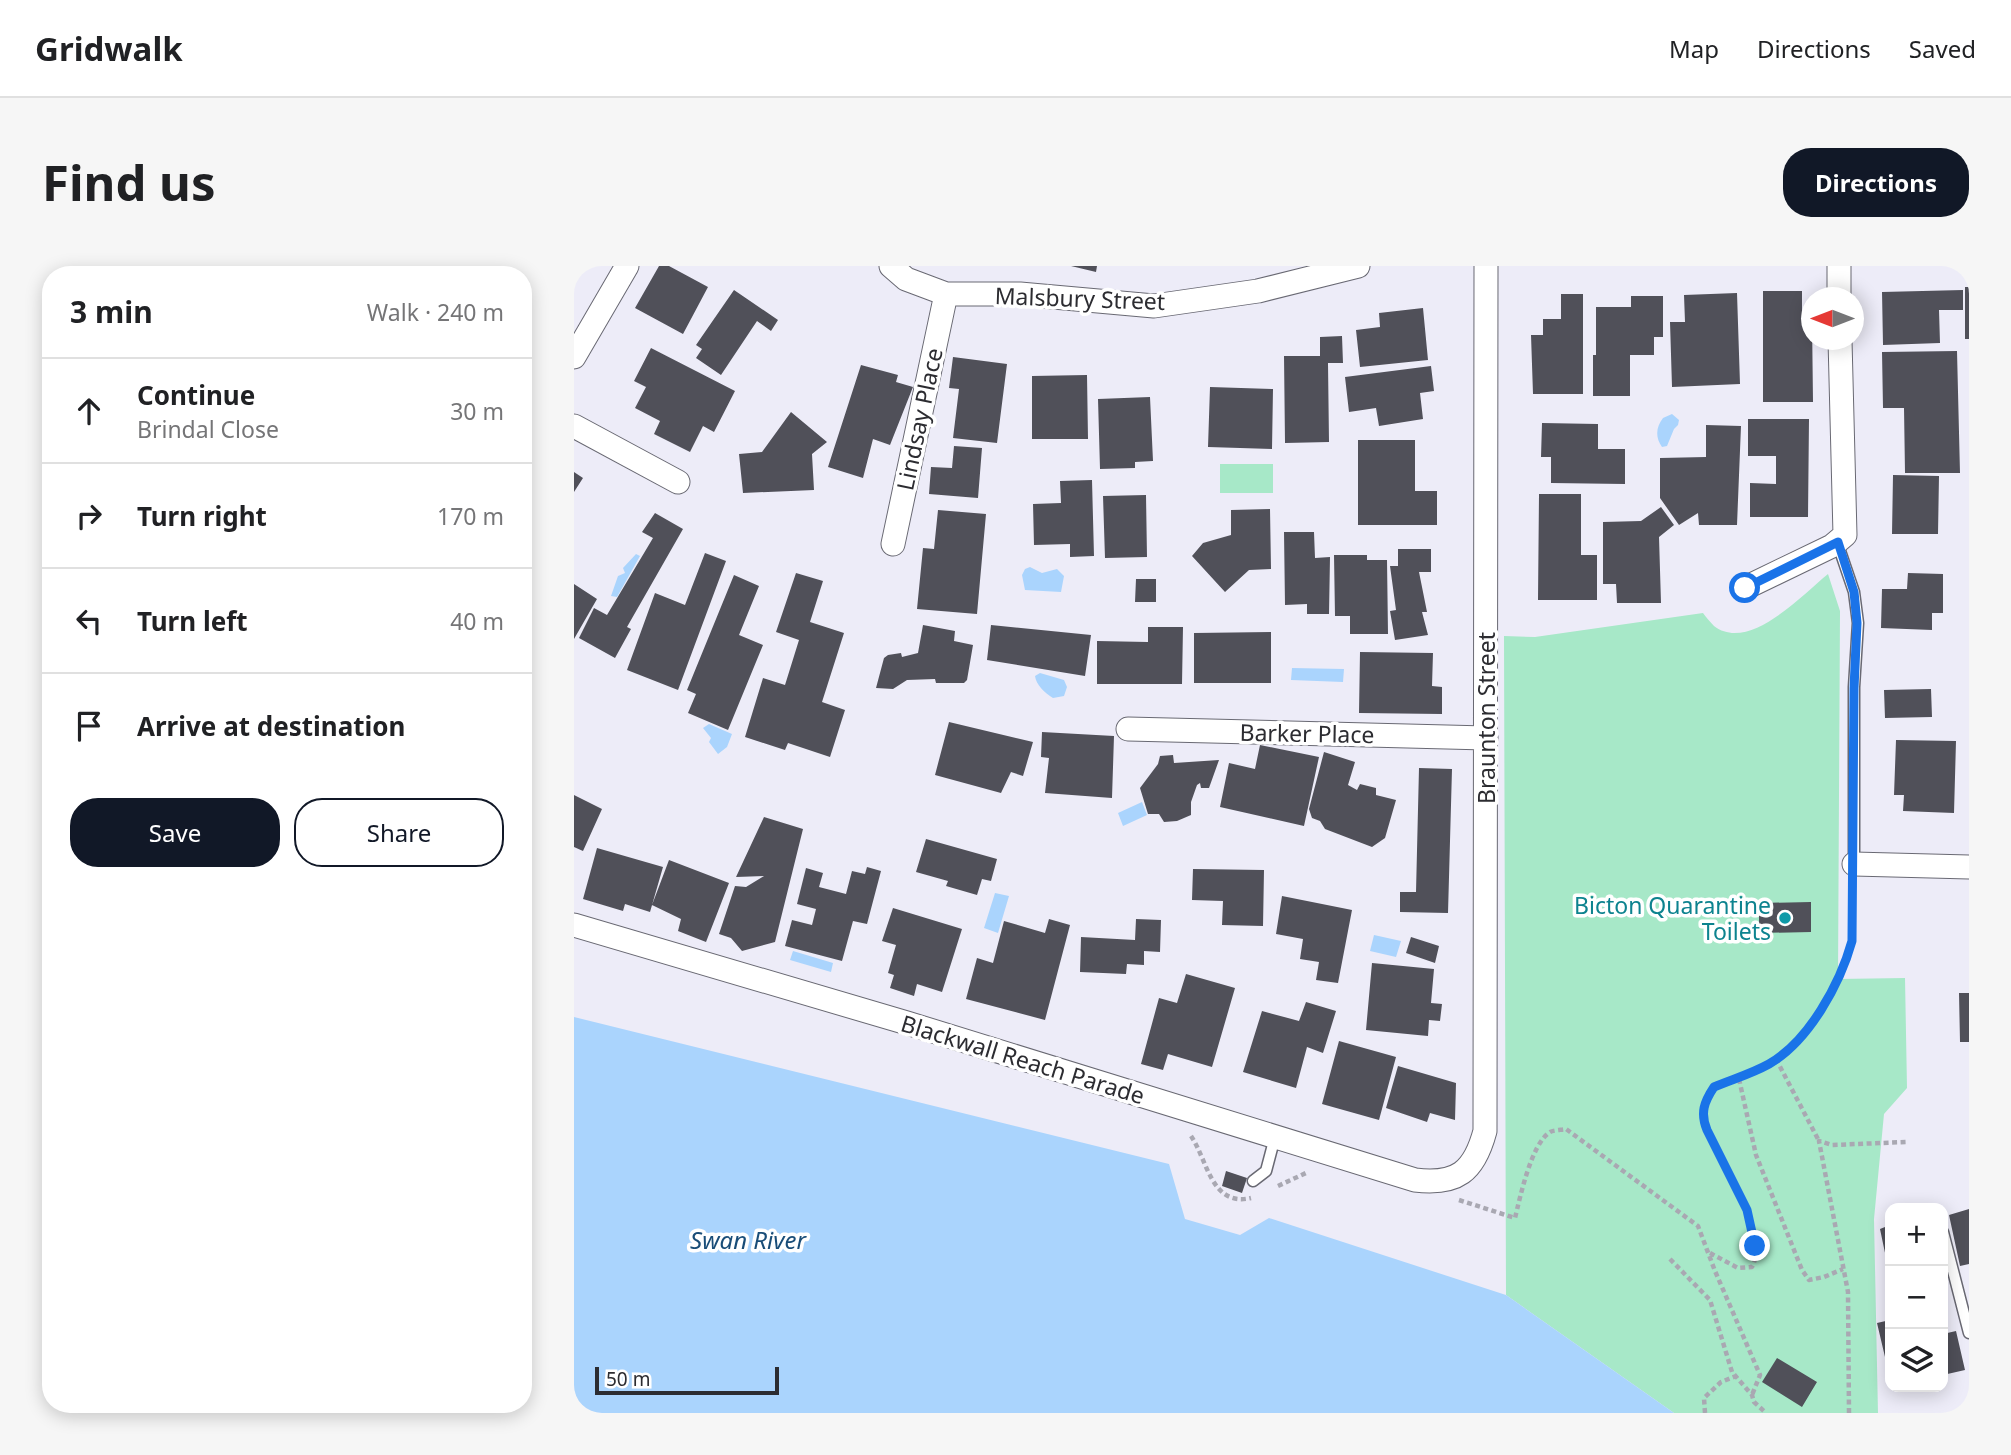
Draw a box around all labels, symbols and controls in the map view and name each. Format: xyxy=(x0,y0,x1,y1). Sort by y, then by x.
text: Gridwalk xyxy=(35,26,183,71)
text: Map xyxy=(1669,32,1719,65)
text: Directions xyxy=(1757,32,1871,65)
text: Saved xyxy=(1909,32,1976,65)
button: Directions xyxy=(1783,148,1969,217)
text: Find us xyxy=(42,149,216,215)
street label: Malsbury Street xyxy=(994,279,1166,317)
north arrow xyxy=(1801,287,1864,350)
text: 3 min xyxy=(70,291,153,332)
text: Walk · 240 m xyxy=(367,296,504,328)
street label: Lindsay Place xyxy=(888,345,950,493)
text: Continue xyxy=(137,377,255,413)
icon: ahead xyxy=(70,392,108,430)
text: 30 m xyxy=(450,395,504,427)
text: Brindal Close xyxy=(137,413,279,445)
icon: right xyxy=(70,497,108,535)
text: Turn right xyxy=(137,498,267,534)
text: 170 m xyxy=(437,500,504,532)
route start xyxy=(1729,572,1760,603)
icon: left xyxy=(70,602,108,640)
text: Turn left xyxy=(137,603,248,639)
text: 40 m xyxy=(450,605,504,637)
street label: Braunton Street xyxy=(1470,632,1502,804)
icon: arrive xyxy=(70,707,108,745)
text: Arrive at destination xyxy=(137,708,406,744)
street label: Barker Place xyxy=(1239,716,1375,750)
button: Save xyxy=(70,798,280,867)
button: Share xyxy=(294,798,504,867)
place label: Bicton Quarantine Toilets xyxy=(1574,889,1771,947)
marker: Bicton Quarantine Toilets xyxy=(1777,910,1793,926)
street label: Blackwall Reach Parade xyxy=(897,1007,1149,1111)
map controls xyxy=(1885,1203,1948,1392)
button: + xyxy=(1885,1203,1948,1266)
water label: Swan River xyxy=(690,1223,807,1256)
route end xyxy=(1739,1230,1770,1261)
button: − xyxy=(1885,1266,1948,1329)
button: layers xyxy=(1885,1329,1948,1392)
scale bar xyxy=(595,1364,779,1396)
text: 50 m xyxy=(606,1366,650,1392)

